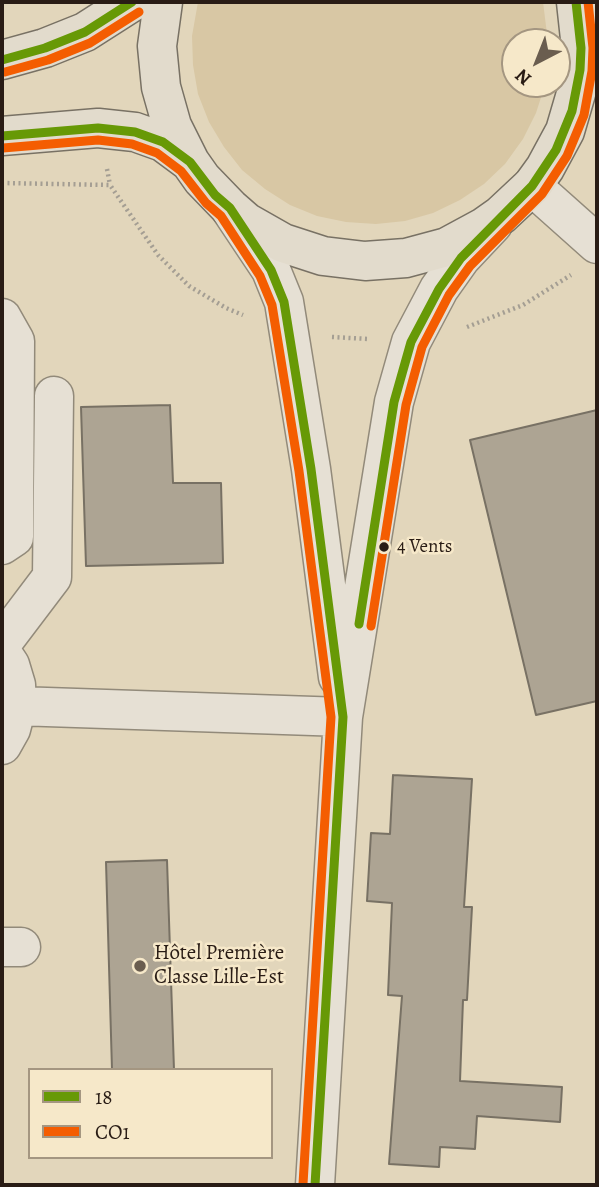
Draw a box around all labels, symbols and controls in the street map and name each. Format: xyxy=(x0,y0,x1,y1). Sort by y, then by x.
north arrow xyxy=(501,28,571,98)
text: N xyxy=(509,63,537,91)
place label: 4 Vents xyxy=(397,536,452,558)
marker: 4 Vents xyxy=(377,540,391,554)
place label: Hôtel Première Classe Lille-Est xyxy=(154,941,284,991)
marker: Hôtel Première Classe Lille-Est xyxy=(132,958,148,974)
legend xyxy=(28,1068,273,1159)
text: 18 xyxy=(95,1083,112,1111)
text: CO1 xyxy=(95,1118,130,1146)

